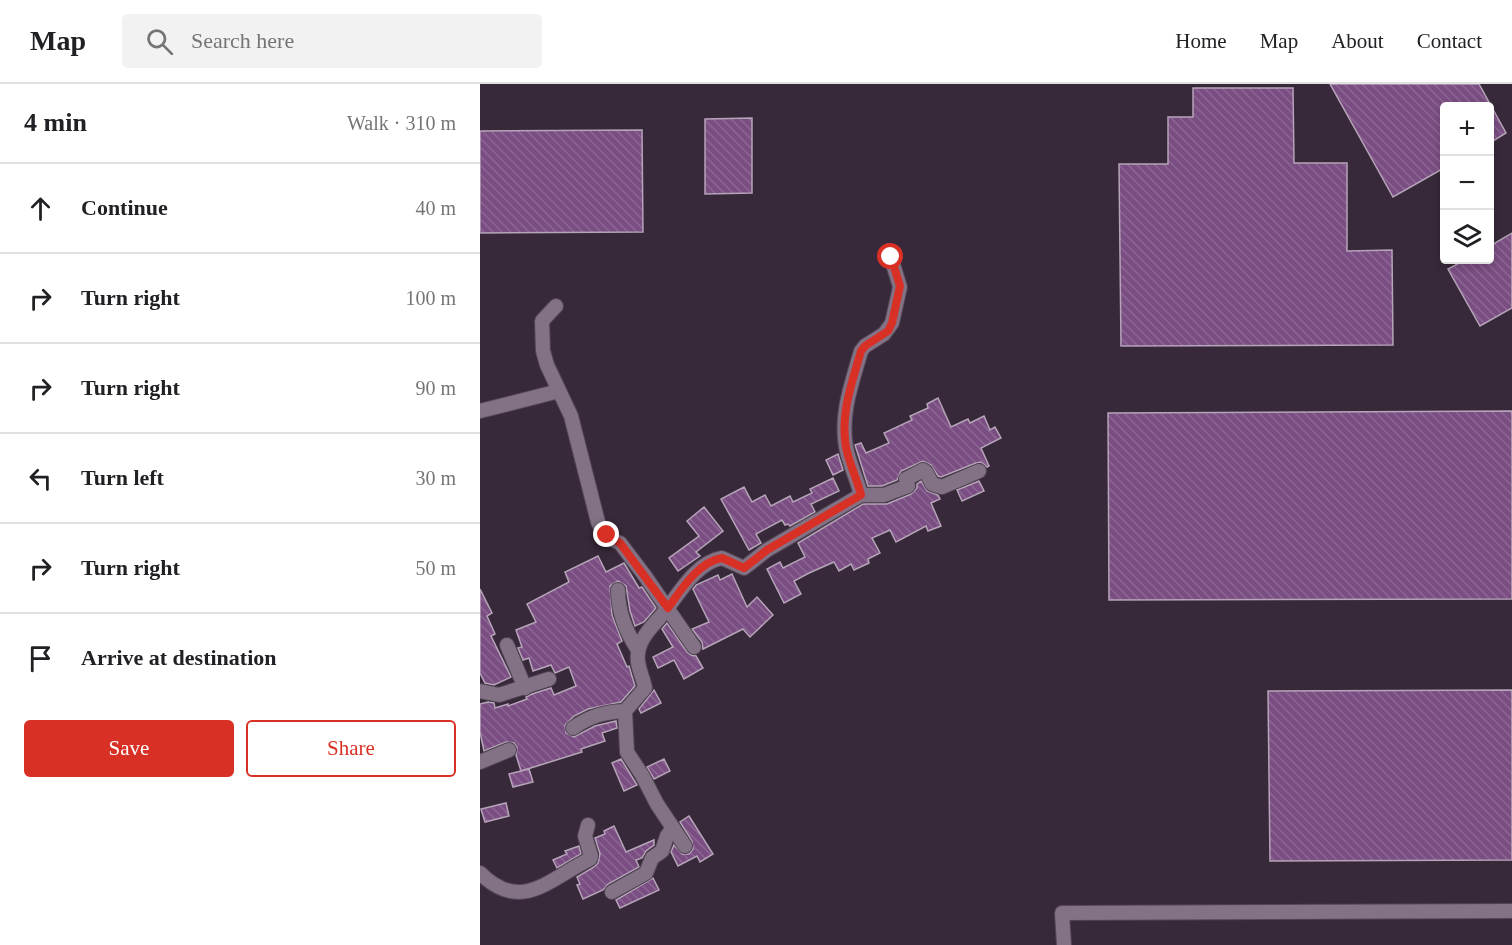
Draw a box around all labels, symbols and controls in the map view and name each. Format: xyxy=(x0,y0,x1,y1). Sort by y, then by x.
search box xyxy=(122,14,542,68)
text: Map xyxy=(30,25,86,56)
icon: search xyxy=(143,25,176,58)
text: Search here xyxy=(191,28,294,53)
text: Home xyxy=(1175,29,1227,53)
text: Map xyxy=(1260,29,1298,53)
text: About xyxy=(1331,29,1384,53)
text: Contact xyxy=(1417,29,1482,53)
map controls xyxy=(1440,102,1494,264)
button: + xyxy=(1440,102,1494,156)
text: 4 min xyxy=(24,108,87,137)
text: Walk · 310 m xyxy=(347,112,456,134)
button: − xyxy=(1440,156,1494,210)
icon: ahead xyxy=(24,192,57,225)
text: Continue xyxy=(81,195,168,220)
text: 40 m xyxy=(415,197,456,219)
button: layers xyxy=(1440,210,1494,264)
route start xyxy=(877,243,903,269)
icon: right xyxy=(24,282,57,315)
text: Turn right xyxy=(81,285,180,310)
text: 100 m xyxy=(405,287,456,309)
icon: right xyxy=(24,372,57,405)
text: Turn right xyxy=(81,375,180,400)
text: 90 m xyxy=(415,377,456,399)
icon: left xyxy=(24,462,57,495)
text: Turn left xyxy=(81,465,164,490)
text: 30 m xyxy=(415,467,456,489)
route end xyxy=(593,521,619,547)
icon: right xyxy=(24,552,57,585)
text: Turn right xyxy=(81,555,180,580)
text: 50 m xyxy=(415,557,456,579)
icon: arrive xyxy=(24,642,57,675)
text: Arrive at destination xyxy=(81,645,277,670)
button: Save xyxy=(24,720,234,777)
button: Share xyxy=(246,720,456,777)

